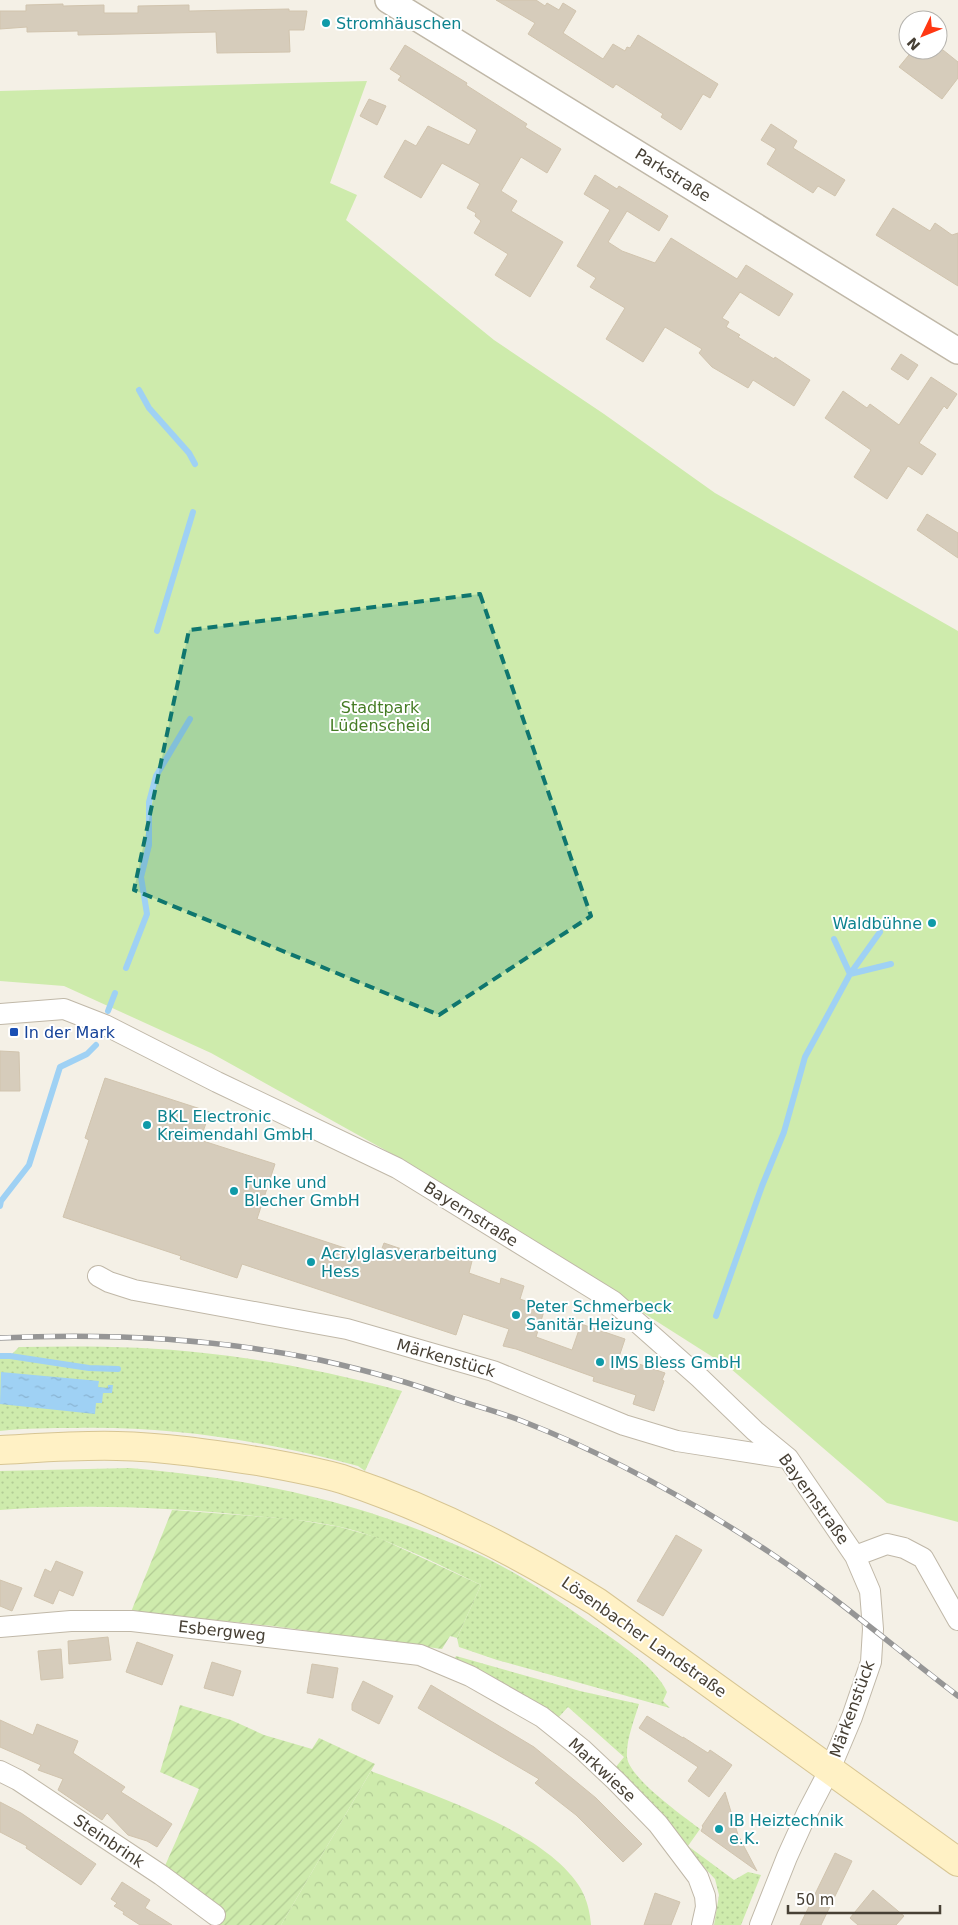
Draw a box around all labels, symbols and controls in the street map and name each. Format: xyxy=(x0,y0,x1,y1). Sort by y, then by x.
north arrow xyxy=(898,10,948,60)
place label: Stromhäuschen xyxy=(336,14,461,33)
marker: Stromhäuschen xyxy=(320,17,332,29)
text: N xyxy=(904,34,923,54)
street label: Parkstraße xyxy=(632,144,714,206)
park label: Stadtpark Lüdenscheid xyxy=(330,698,430,735)
place label: Waldbühne xyxy=(832,914,922,933)
marker: Waldbühne xyxy=(926,917,938,929)
place label: In der Mark xyxy=(24,1023,116,1042)
marker: In der Mark xyxy=(8,1026,20,1038)
place label: BKL Electronic Kreimendahl GmbH xyxy=(157,1107,313,1144)
marker: BKL Electronic Kreimendahl GmbH xyxy=(141,1119,153,1131)
place label: Funke und Blecher GmbH xyxy=(244,1173,360,1210)
street label: Bayernstraße xyxy=(420,1177,522,1251)
marker: Funke und Blecher GmbH xyxy=(228,1185,240,1197)
place label: Acrylglasverarbeitung Hess xyxy=(321,1244,497,1281)
marker: Acrylglasverarbeitung Hess xyxy=(305,1256,317,1268)
place label: Peter Schmerbeck Sanitär Heizung xyxy=(526,1297,673,1334)
marker: Peter Schmerbeck Sanitär Heizung xyxy=(510,1309,522,1321)
street label: Märkenstück xyxy=(395,1335,498,1381)
place label: IMS Bless GmbH xyxy=(610,1353,741,1372)
marker: IMS Bless GmbH xyxy=(594,1356,606,1368)
street label: Bayernstraße xyxy=(775,1450,853,1548)
street label: Lösenbacher Landstraße xyxy=(558,1573,730,1701)
street label: Esbergweg xyxy=(177,1617,267,1645)
street label: Märkenstück xyxy=(826,1657,879,1760)
street label: Markwiese xyxy=(564,1734,640,1806)
street label: Steinbrink xyxy=(70,1810,149,1872)
place label: IB Heiztechnik e.K. xyxy=(729,1811,844,1848)
marker: IB Heiztechnik e.K. xyxy=(713,1823,725,1835)
scale bar xyxy=(788,1882,940,1914)
text: 50 m xyxy=(796,1891,834,1909)

